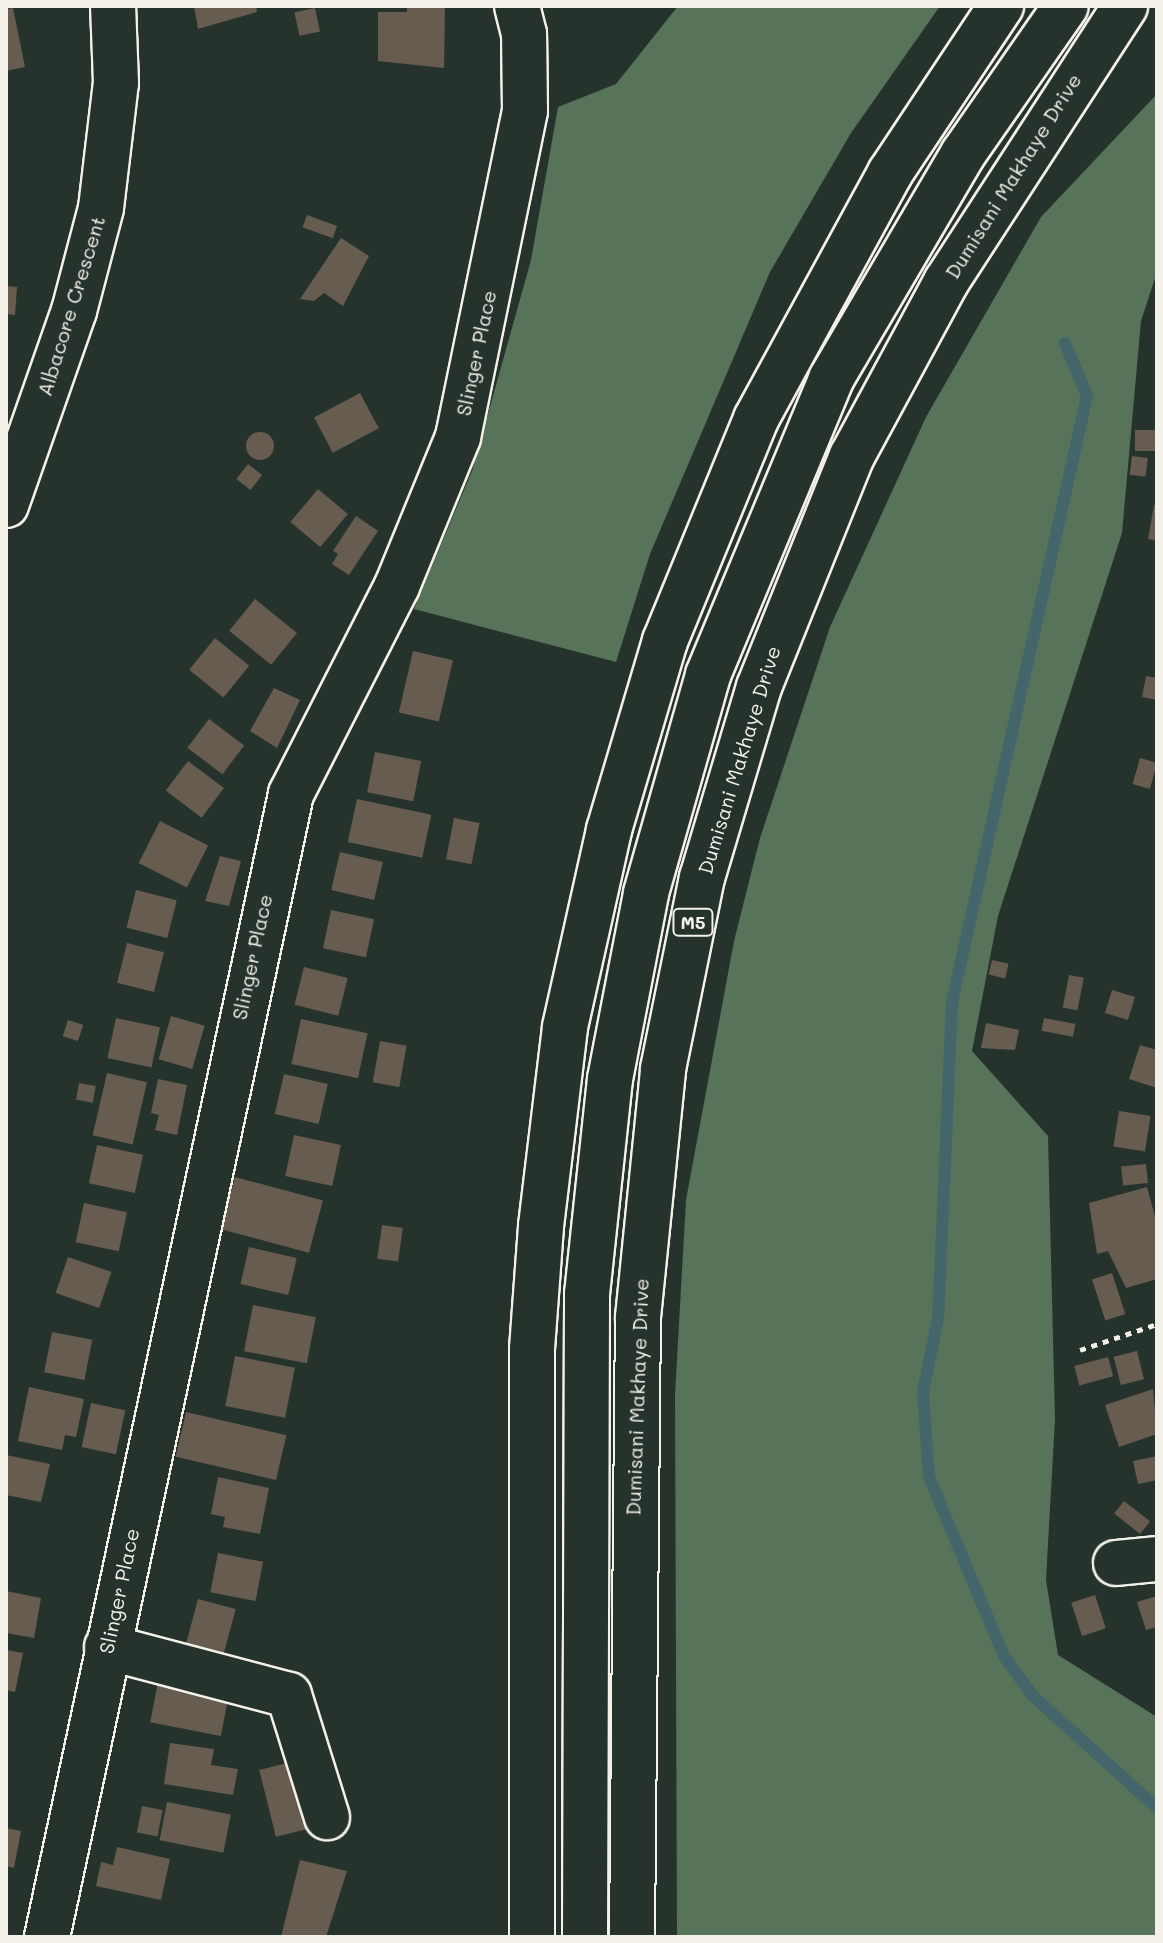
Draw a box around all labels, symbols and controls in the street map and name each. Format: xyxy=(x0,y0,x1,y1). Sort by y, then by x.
street label: Dumisani Makhaye Drive xyxy=(940,69,1086,283)
street label: Albacore Crescent xyxy=(32,213,110,399)
street label: Slinger Place xyxy=(451,288,501,418)
street label: Dumisani Makhaye Drive xyxy=(693,643,785,877)
street label: Slinger Place xyxy=(227,892,277,1022)
road number: M5 xyxy=(671,908,715,936)
street label: Dumisani Makhaye Drive xyxy=(621,1278,653,1516)
street label: Slinger Place xyxy=(94,1526,144,1656)

